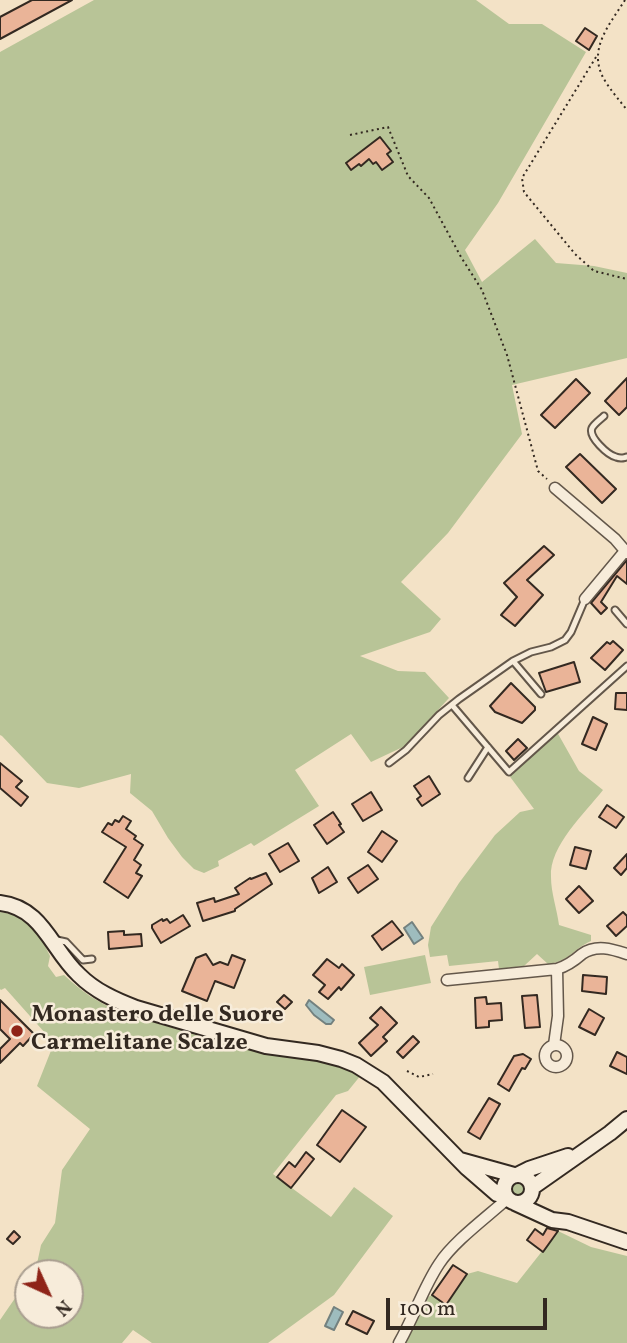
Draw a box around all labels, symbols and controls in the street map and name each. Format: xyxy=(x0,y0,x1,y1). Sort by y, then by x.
place label: Monastero delle Suore Carmelitane Scalze xyxy=(31,1003,284,1059)
marker: Monastero delle Suore Carmelitane Scalze xyxy=(9,1023,25,1039)
north arrow xyxy=(14,1259,84,1329)
scale bar xyxy=(389,1284,550,1328)
text: N xyxy=(48,1293,77,1321)
text: 100 m xyxy=(399,1295,456,1324)

